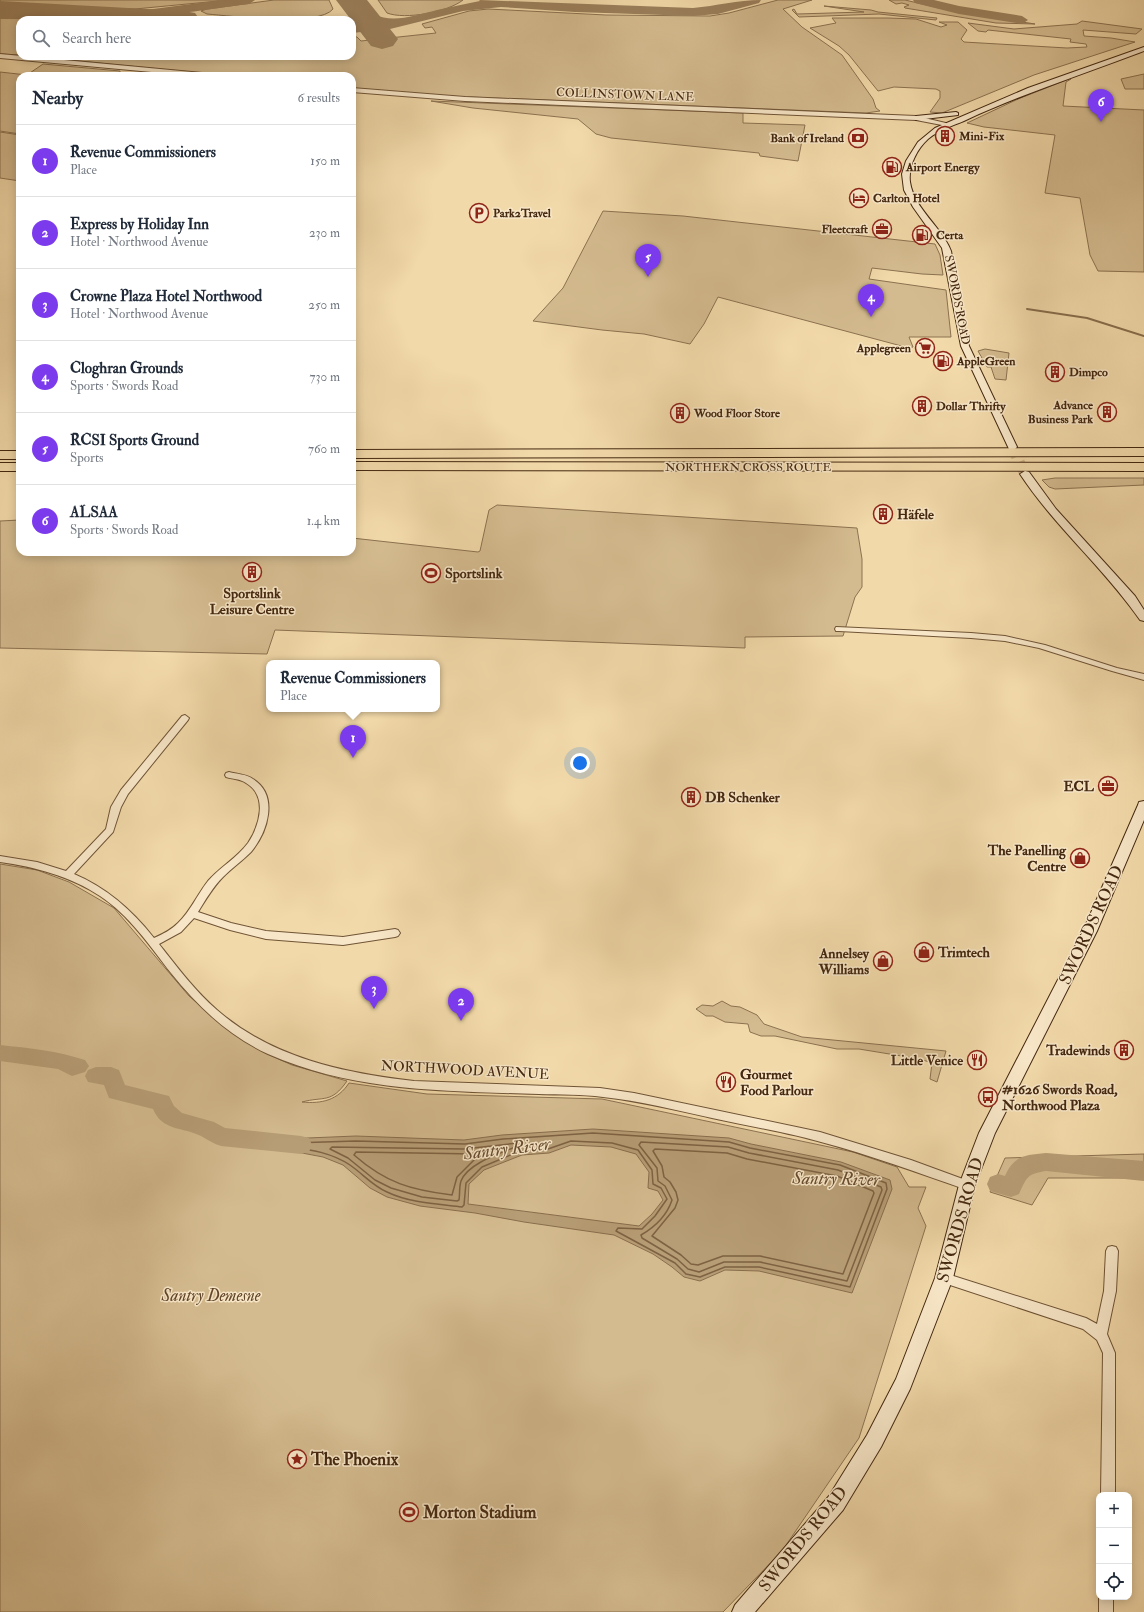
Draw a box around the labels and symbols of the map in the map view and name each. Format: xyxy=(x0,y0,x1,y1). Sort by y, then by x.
street label: COLLINSTOWN LANE xyxy=(556,85,695,105)
pin: 6 xyxy=(1088,89,1114,122)
building icon: Mini-Fix xyxy=(934,125,956,147)
bank icon: Bank of Ireland xyxy=(847,127,869,149)
place label: Mini-Fix xyxy=(958,129,1005,144)
place label: Bank of Ireland xyxy=(770,131,844,146)
fuel station icon: Airport Energy xyxy=(881,156,903,178)
place label: Airport Energy xyxy=(905,160,980,175)
hotel icon: Carlton Hotel xyxy=(848,187,870,209)
place label: Carlton Hotel xyxy=(873,191,941,206)
parking icon: Park2Travel xyxy=(468,202,490,224)
place label: Park2Travel xyxy=(493,206,552,221)
office icon: Fleetcraft xyxy=(871,218,893,240)
place label: Fleetcraft xyxy=(822,222,868,237)
fuel station icon: Certa xyxy=(911,224,933,246)
place label: Certa xyxy=(936,228,964,243)
pin: 5 xyxy=(635,244,661,277)
street label: SWORDS ROAD xyxy=(941,254,973,346)
pin: 4 xyxy=(858,284,884,317)
supermarket icon: Applegreen xyxy=(914,337,936,359)
place label: Applegreen xyxy=(856,341,912,356)
fuel station icon: AppleGreen xyxy=(932,350,954,372)
place label: AppleGreen xyxy=(956,354,1016,369)
building icon: Dimpco xyxy=(1044,361,1066,383)
place label: Dimpco xyxy=(1069,365,1108,380)
building icon: Dollar Thrifty xyxy=(911,395,933,417)
place label: Advance Business Park xyxy=(1028,398,1094,427)
place label: Dollar Thrifty xyxy=(936,399,1006,414)
building icon: Advance Business Park xyxy=(1096,401,1118,423)
building icon: Wood Floor Store xyxy=(669,402,691,424)
place label: Wood Floor Store xyxy=(693,406,781,421)
street label: NORTHERN CROSS ROUTE xyxy=(665,460,831,475)
building icon: Häfele xyxy=(872,503,894,525)
place label: Häfele xyxy=(897,506,934,523)
building icon: Sportslink Leisure Centre xyxy=(241,561,263,583)
sports icon: Sportslink xyxy=(420,562,442,584)
place label: Sportslink xyxy=(445,565,503,583)
place label: Sportslink Leisure Centre xyxy=(210,585,294,618)
pin: 1 xyxy=(340,725,366,758)
your location xyxy=(570,753,590,773)
office icon: ECL xyxy=(1097,775,1119,797)
place label: ECL xyxy=(1064,778,1095,795)
building icon: DB Schenker xyxy=(680,786,702,808)
place label: DB Schenker xyxy=(705,789,781,806)
place label: The Panelling Centre xyxy=(987,842,1067,875)
shop icon: The Panelling Centre xyxy=(1069,847,1091,869)
street label: SWORDS ROAD xyxy=(1054,862,1128,988)
shop icon: Trimtech xyxy=(913,941,935,963)
place label: Trimtech xyxy=(937,944,991,961)
place label: Annelsey Williams xyxy=(818,945,870,978)
shop icon: Annelsey Williams xyxy=(872,950,894,972)
pin: 3 xyxy=(361,976,387,1009)
pin: 2 xyxy=(448,988,474,1021)
building icon: Tradewinds xyxy=(1113,1039,1135,1061)
place label: Tradewinds xyxy=(1045,1042,1110,1059)
restaurant icon: Little Venice xyxy=(966,1049,988,1071)
place label: Little Venice xyxy=(891,1052,963,1069)
street label: NORTHWOOD AVENUE xyxy=(380,1057,550,1083)
place label: Gourmet Food Parlour xyxy=(740,1066,814,1099)
restaurant icon: Gourmet Food Parlour xyxy=(715,1071,737,1093)
place label: #1626 Swords Road, Northwood Plaza xyxy=(1001,1081,1118,1114)
bus stop icon: #1626 Swords Road, Northwood Plaza xyxy=(977,1086,999,1108)
water label: Santry River xyxy=(461,1132,553,1166)
street label: SWORDS ROAD xyxy=(932,1155,988,1285)
water label: Santry River xyxy=(791,1167,881,1191)
park label: Santry Demesne xyxy=(161,1285,261,1306)
place icon: The Phoenix xyxy=(286,1448,308,1470)
place label: The Phoenix xyxy=(310,1449,399,1470)
street label: SWORDS ROAD xyxy=(754,1482,852,1596)
sports icon: Morton Stadium xyxy=(398,1501,420,1523)
place label: Morton Stadium xyxy=(422,1502,537,1523)

